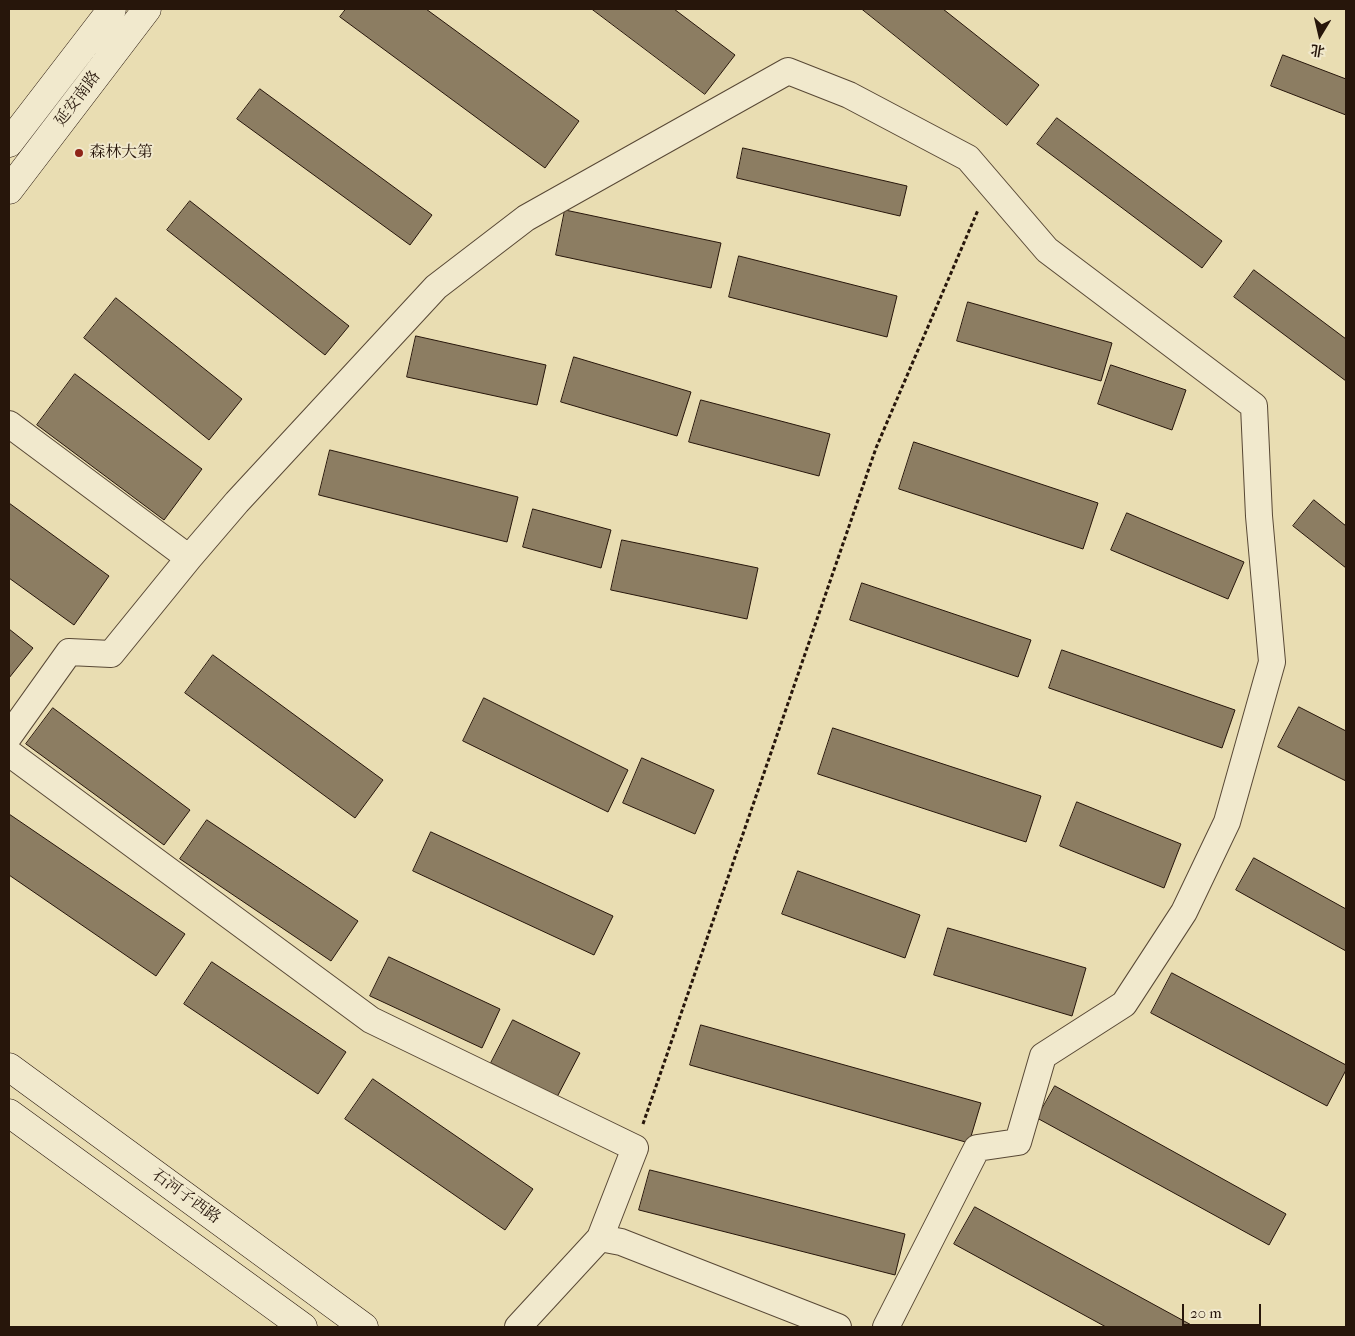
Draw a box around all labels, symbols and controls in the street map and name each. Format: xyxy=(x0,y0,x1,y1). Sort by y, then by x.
north arrow xyxy=(1295,10,1345,60)
text: 北 xyxy=(1309,41,1326,60)
street label: 延安南路 xyxy=(51,68,105,130)
place label: 森林大第 xyxy=(89,143,153,163)
marker: 森林大第 xyxy=(73,147,85,159)
street label: 石河子西路 xyxy=(148,1166,224,1228)
scale bar xyxy=(1185,1294,1264,1326)
text: 20 m xyxy=(1190,1304,1222,1322)

